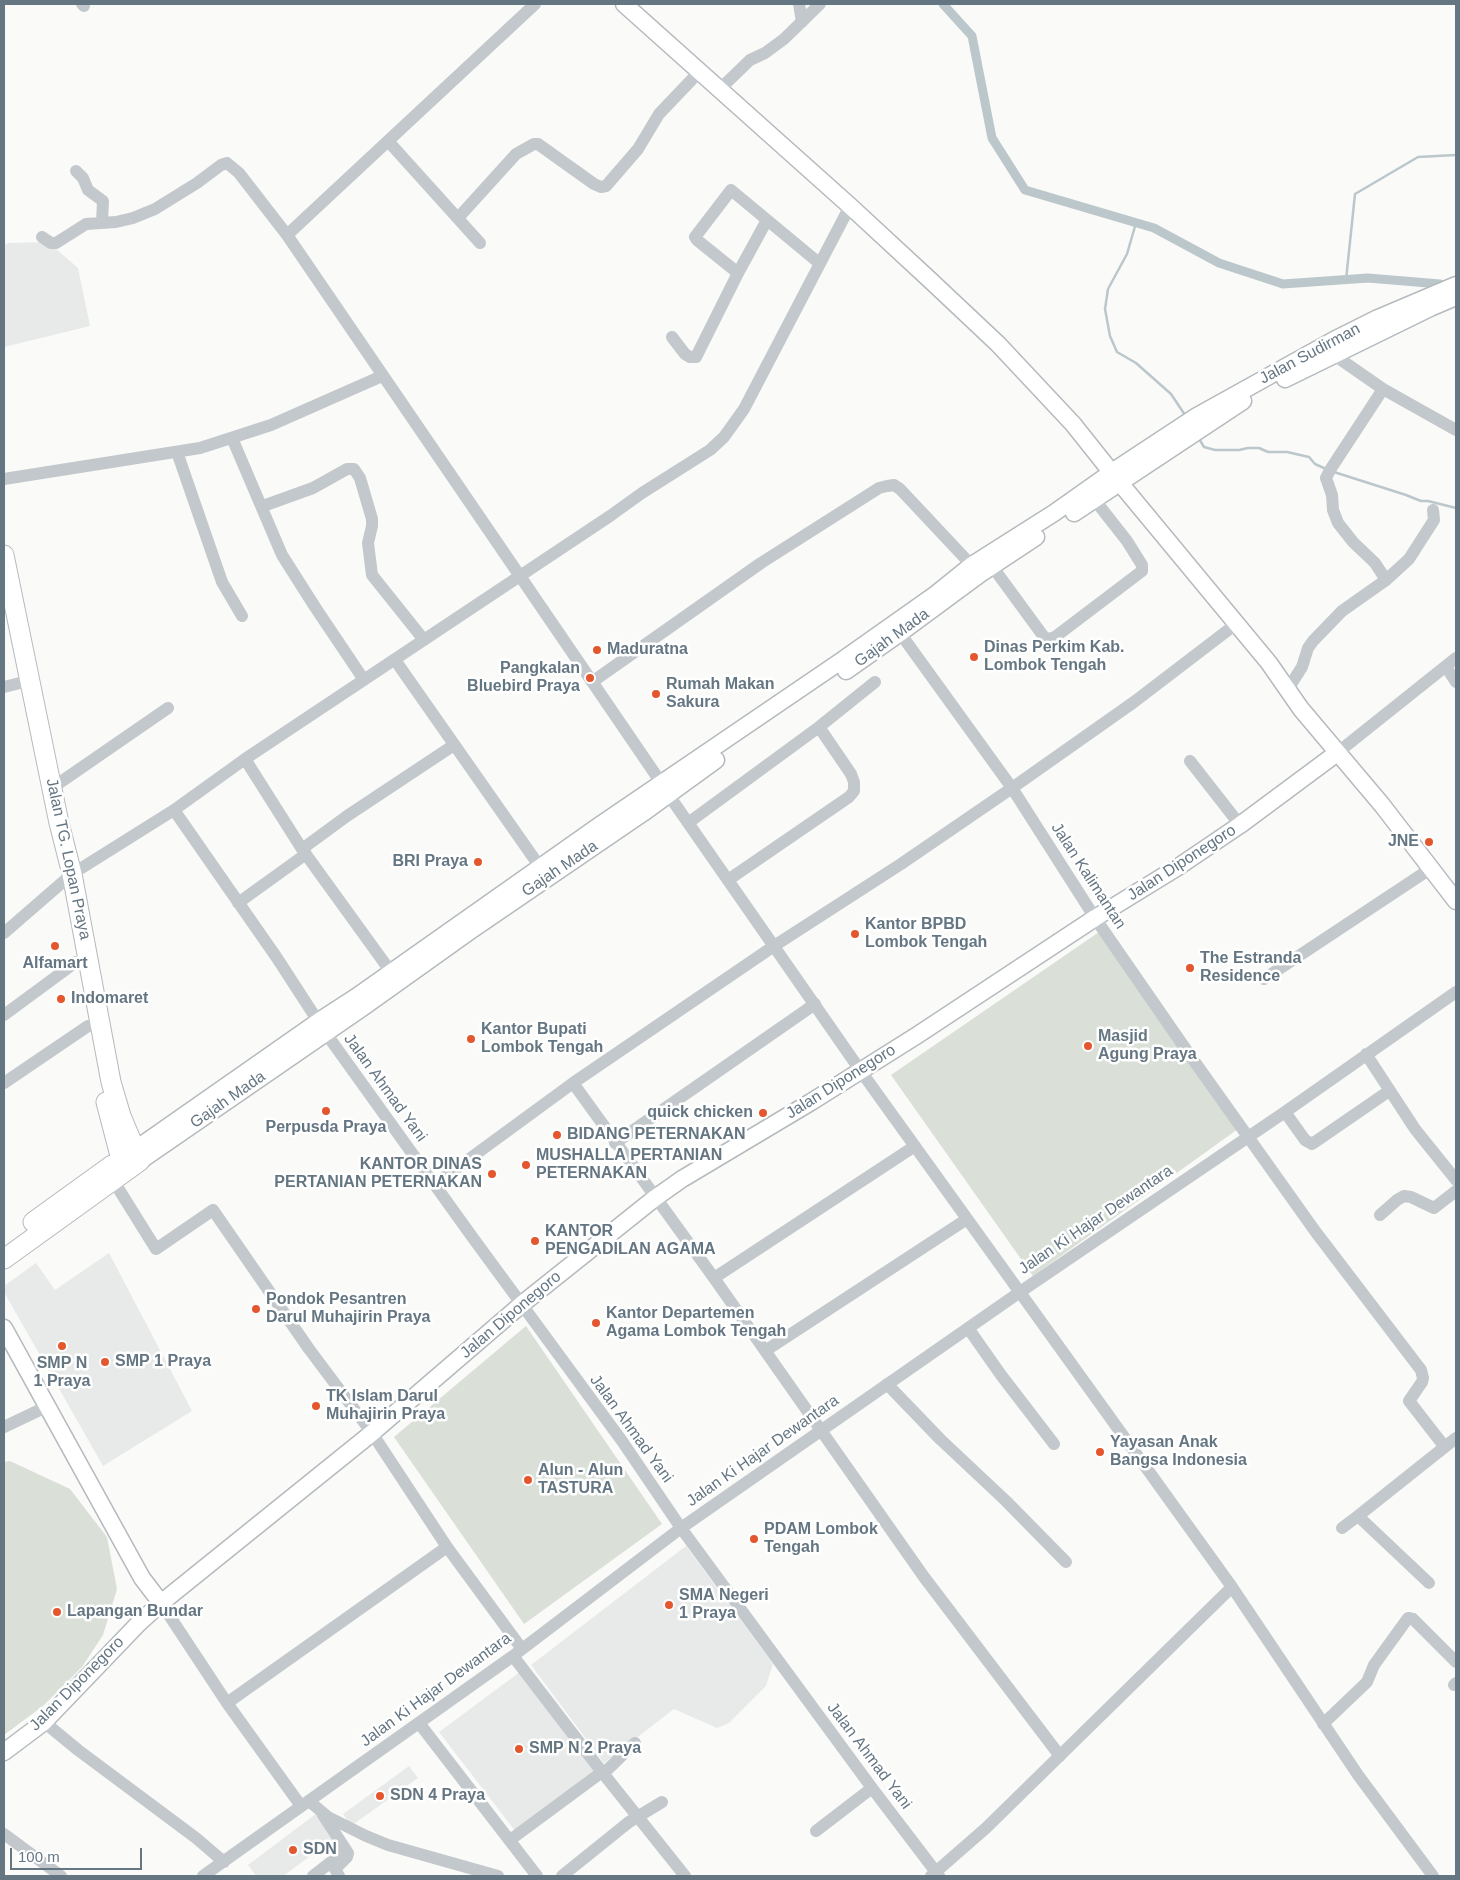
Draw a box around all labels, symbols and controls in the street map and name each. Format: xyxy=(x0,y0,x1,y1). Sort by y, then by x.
street label: Jalan Sudirman xyxy=(1256,319,1364,389)
street label: Gajah Mada xyxy=(851,605,933,671)
place label: Dinas Perkim Kab. Lombok Tengah xyxy=(984,638,1124,676)
place label: Maduratna xyxy=(607,640,688,660)
marker: Maduratna xyxy=(591,644,603,656)
marker: Dinas Perkim Kab. Lombok Tengah xyxy=(968,651,980,663)
place label: Pangkalan Bluebird Praya xyxy=(467,659,580,697)
marker: Pangkalan Bluebird Praya xyxy=(584,672,596,684)
place label: Rumah Makan Sakura xyxy=(666,675,774,713)
marker: Rumah Makan Sakura xyxy=(650,688,662,700)
street label: Jalan TG. Lopan Praya xyxy=(42,777,94,941)
street label: Jalan Kalimantan xyxy=(1047,819,1129,933)
street label: Jalan Diponegoro xyxy=(1124,821,1240,905)
place label: JNE xyxy=(1388,832,1419,852)
marker: JNE xyxy=(1423,836,1435,848)
street label: Gajah Mada xyxy=(519,837,601,901)
place label: BRI Praya xyxy=(392,852,468,872)
marker: BRI Praya xyxy=(472,856,484,868)
place label: Kantor BPBD Lombok Tengah xyxy=(865,915,987,953)
marker: Kantor BPBD Lombok Tengah xyxy=(849,928,861,940)
marker: Alfamart xyxy=(49,940,61,952)
place label: The Estranda Residence xyxy=(1200,949,1301,987)
place label: Alfamart xyxy=(23,954,87,974)
marker: The Estranda Residence xyxy=(1184,962,1196,974)
place label: Indomaret xyxy=(71,989,148,1009)
marker: Indomaret xyxy=(55,993,67,1005)
place label: Kantor Bupati Lombok Tengah xyxy=(481,1020,603,1058)
place label: Masjid Agung Praya xyxy=(1098,1027,1197,1065)
street label: Jalan Ahmad Yani xyxy=(339,1030,431,1146)
marker: Kantor Bupati Lombok Tengah xyxy=(465,1033,477,1045)
marker: Masjid Agung Praya xyxy=(1082,1040,1094,1052)
street label: Jalan Diponegoro xyxy=(783,1041,899,1123)
street label: Gajah Mada xyxy=(187,1067,269,1133)
place label: quick chicken xyxy=(647,1103,753,1123)
marker: Perpusda Praya xyxy=(320,1105,332,1117)
marker: quick chicken xyxy=(757,1107,769,1119)
place label: Perpusda Praya xyxy=(266,1118,386,1138)
place label: BIDANG PETERNAKAN xyxy=(567,1125,746,1145)
marker: BIDANG PETERNAKAN xyxy=(551,1129,563,1141)
place label: MUSHALLA PERTANIAN PETERNAKAN xyxy=(536,1146,722,1184)
place label: KANTOR DINAS PERTANIAN PETERNAKAN xyxy=(274,1155,482,1193)
marker: MUSHALLA PERTANIAN PETERNAKAN xyxy=(520,1159,532,1171)
street label: Jalan Ki Hajar Dewantara xyxy=(1015,1161,1177,1279)
marker: KANTOR DINAS PERTANIAN PETERNAKAN xyxy=(486,1168,498,1180)
place label: KANTOR PENGADILAN AGAMA xyxy=(545,1222,716,1260)
marker: KANTOR PENGADILAN AGAMA xyxy=(529,1235,541,1247)
street label: Jalan Diponegoro xyxy=(457,1267,565,1363)
place label: Pondok Pesantren Darul Muhajirin Praya xyxy=(266,1290,430,1328)
marker: Pondok Pesantren Darul Muhajirin Praya xyxy=(250,1303,262,1315)
place label: Kantor Departemen Agama Lombok Tengah xyxy=(606,1304,786,1342)
marker: Kantor Departemen Agama Lombok Tengah xyxy=(590,1317,602,1329)
marker: SMP N 1 Praya xyxy=(56,1340,68,1352)
place label: SMP 1 Praya xyxy=(115,1352,211,1372)
place label: SMP N 1 Praya xyxy=(34,1354,90,1392)
marker: SMP 1 Praya xyxy=(99,1356,111,1368)
street label: Jalan Ahmad Yani xyxy=(585,1371,677,1487)
place label: TK Islam Darul Muhajirin Praya xyxy=(326,1387,445,1425)
street label: Jalan Ki Hajar Dewantara xyxy=(683,1391,843,1511)
marker: TK Islam Darul Muhajirin Praya xyxy=(310,1400,322,1412)
place label: Yayasan Anak Bangsa Indonesia xyxy=(1110,1433,1247,1471)
marker: Yayasan Anak Bangsa Indonesia xyxy=(1094,1446,1106,1458)
place label: Alun - Alun TASTURA xyxy=(538,1461,623,1499)
marker: Alun - Alun TASTURA xyxy=(522,1474,534,1486)
place label: PDAM Lombok Tengah xyxy=(764,1520,878,1558)
marker: PDAM Lombok Tengah xyxy=(748,1533,760,1545)
place label: SMA Negeri 1 Praya xyxy=(679,1586,769,1624)
marker: SMA Negeri 1 Praya xyxy=(663,1599,675,1611)
place label: Lapangan Bundar xyxy=(67,1602,203,1622)
marker: Lapangan Bundar xyxy=(51,1606,63,1618)
street label: Jalan Ki Hajar Dewantara xyxy=(357,1629,515,1751)
street label: Jalan Diponegoro xyxy=(26,1633,128,1735)
street label: Jalan Ahmad Yani xyxy=(823,1699,915,1813)
place label: SMP N 2 Praya xyxy=(529,1739,641,1759)
marker: SMP N 2 Praya xyxy=(513,1743,525,1755)
place label: SDN 4 Praya xyxy=(390,1786,485,1806)
marker: SDN 4 Praya xyxy=(374,1790,386,1802)
scale bar xyxy=(12,1838,145,1870)
place label: SDN xyxy=(303,1840,337,1860)
marker: SDN xyxy=(287,1844,299,1856)
text: 100 m xyxy=(18,1848,60,1865)

